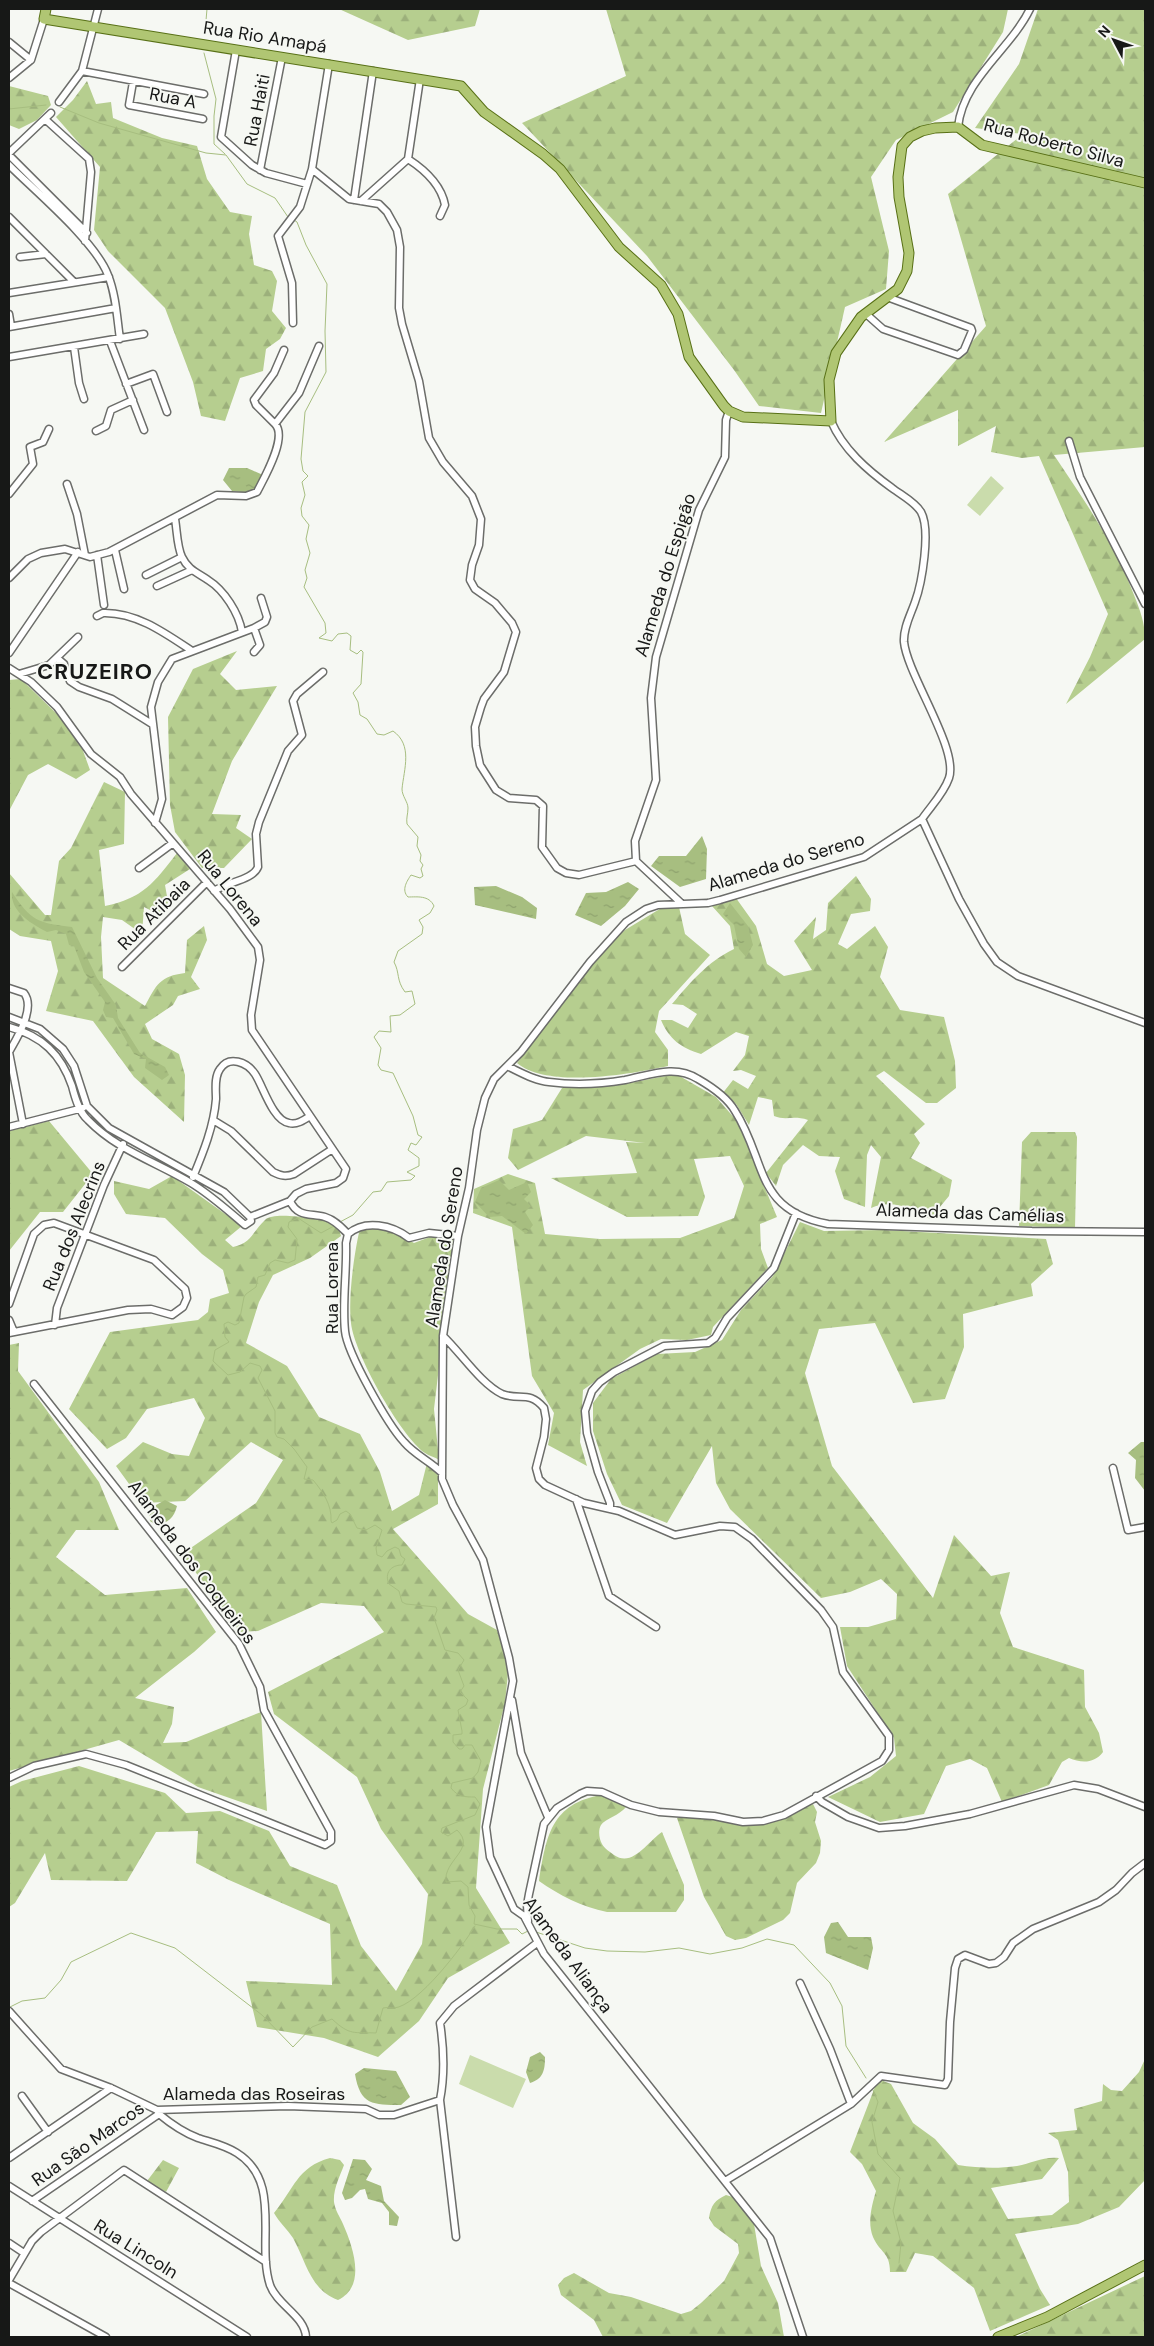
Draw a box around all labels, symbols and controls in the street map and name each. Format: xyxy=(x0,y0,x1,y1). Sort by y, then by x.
street label: Rua Rio Amapá xyxy=(201,15,329,59)
north arrow xyxy=(1089,15,1139,65)
text: N xyxy=(1094,22,1114,41)
street label: Rua Haiti xyxy=(238,72,276,148)
street label: Rua A xyxy=(147,82,199,114)
street label: Rua Roberto Silva xyxy=(981,113,1127,173)
street label: Alameda do Espigão xyxy=(629,490,701,660)
district label: CRUZEIRO xyxy=(37,657,153,686)
street label: Alameda do Sereno xyxy=(705,827,867,897)
street label: Rua Lorena xyxy=(192,845,268,931)
street label: Rua Atibaia xyxy=(113,873,195,955)
street label: Rua dos Alecrins xyxy=(37,1157,111,1295)
street label: Alameda do Sereno xyxy=(419,1165,469,1329)
street label: Alameda das Camélias xyxy=(875,1198,1065,1228)
street label: Rua Lorena xyxy=(320,1242,344,1334)
street label: Alameda dos Coqueiros xyxy=(122,1475,262,1649)
street label: Alameda Aliança xyxy=(518,1892,618,2018)
street label: Alameda das Roseiras xyxy=(163,2082,345,2106)
street label: Rua São Marcos xyxy=(27,2096,149,2192)
street label: Rua Lincoln xyxy=(89,2214,183,2284)

